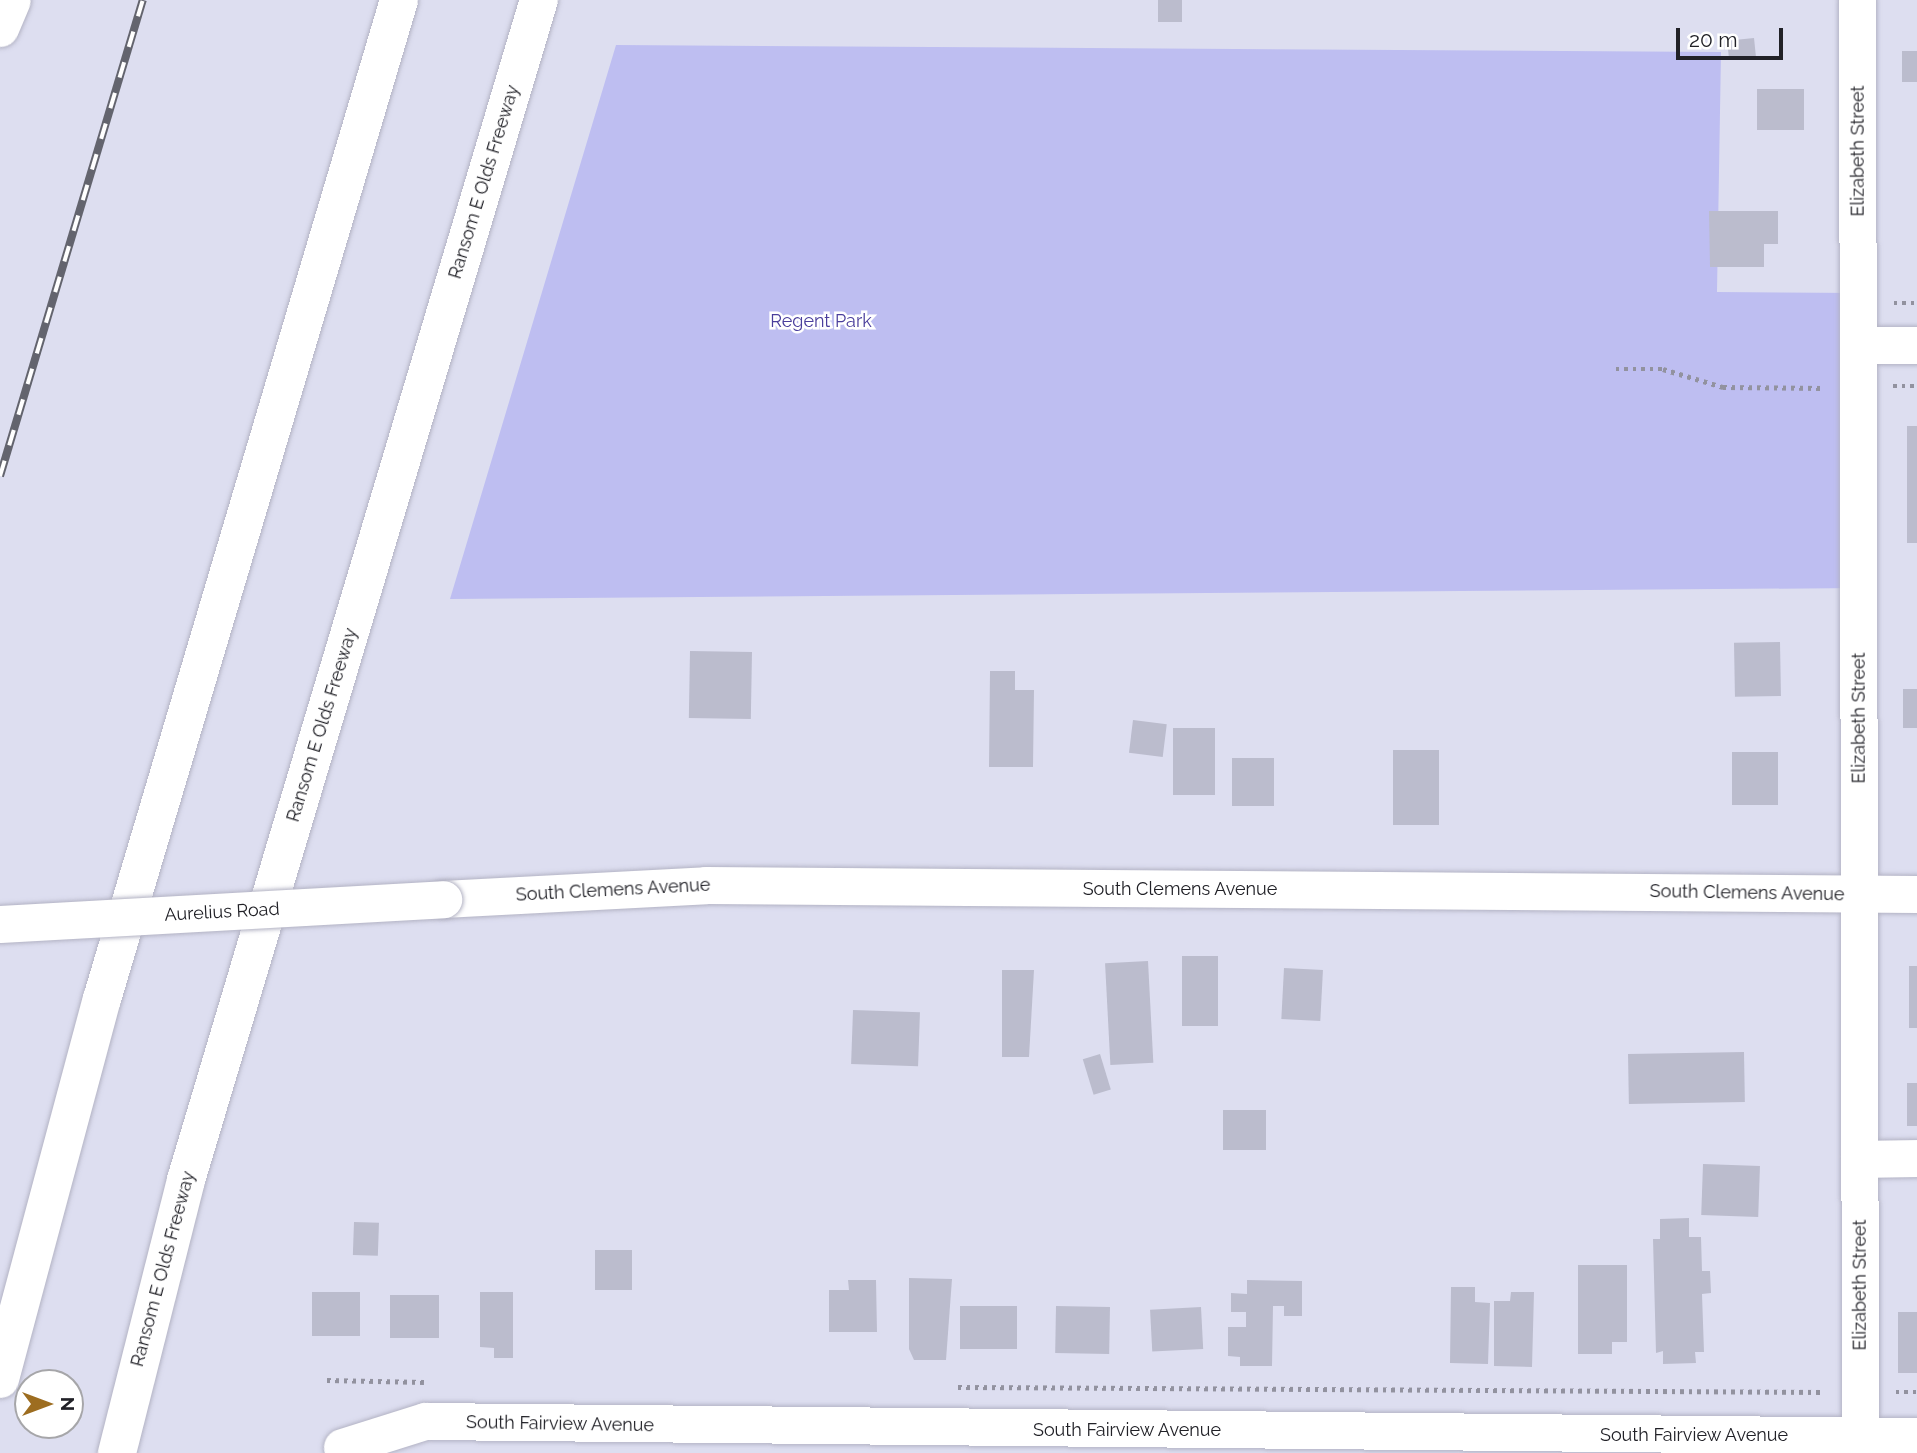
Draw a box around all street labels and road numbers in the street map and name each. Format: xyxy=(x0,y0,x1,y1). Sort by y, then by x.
street label: Ransom E Olds Freeway xyxy=(444,83,524,281)
street label: Elizabeth Street xyxy=(1847,85,1869,217)
street label: Ransom E Olds Freeway xyxy=(282,626,362,824)
street label: Elizabeth Street xyxy=(1848,652,1870,784)
street label: South Clemens Avenue xyxy=(515,874,711,906)
street label: South Clemens Avenue xyxy=(1082,878,1278,900)
street label: South Clemens Avenue xyxy=(1649,880,1845,906)
street label: Aurelius Road xyxy=(164,898,280,926)
street label: Ransom E Olds Freeway xyxy=(127,1169,199,1369)
street label: Elizabeth Street xyxy=(1849,1219,1871,1351)
street label: South Fairview Avenue xyxy=(465,1412,655,1436)
street label: South Fairview Avenue xyxy=(1032,1419,1222,1441)
street label: South Fairview Avenue xyxy=(1599,1424,1789,1446)

